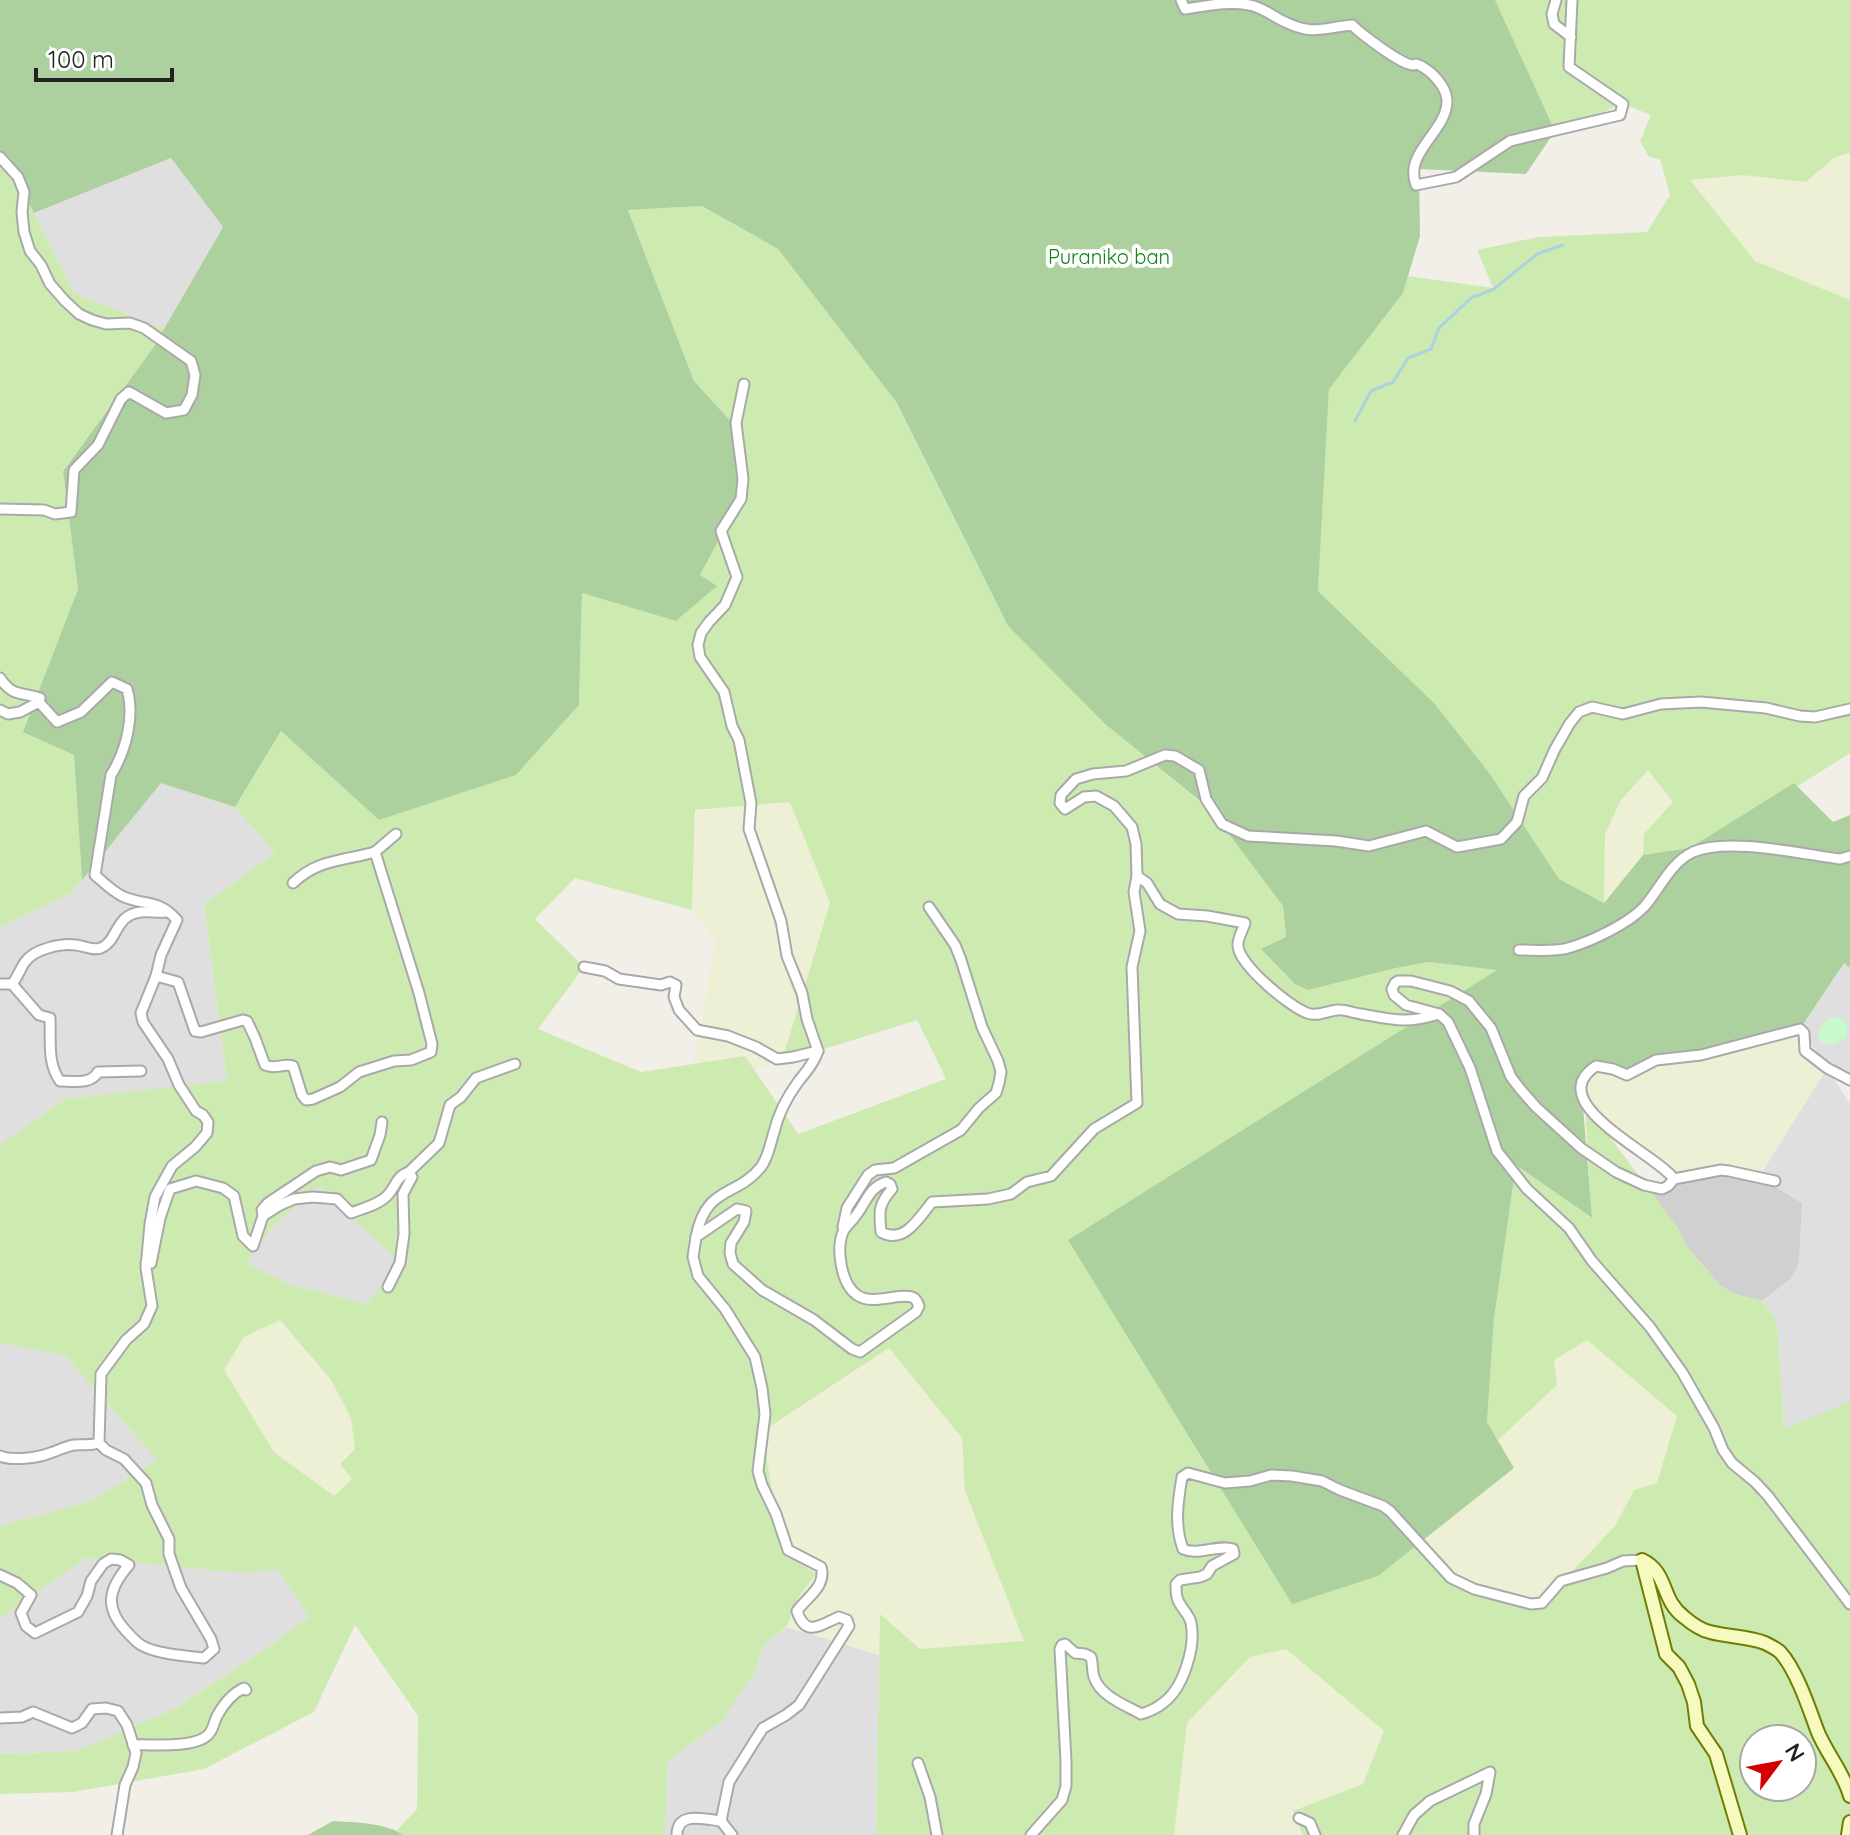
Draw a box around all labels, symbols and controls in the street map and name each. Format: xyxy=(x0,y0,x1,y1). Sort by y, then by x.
scale bar xyxy=(36,32,172,82)
text: 100 m xyxy=(48,44,114,74)
park label: Puraniko ban xyxy=(1048,244,1170,269)
north arrow xyxy=(1738,1723,1818,1803)
text: N xyxy=(1779,1738,1811,1767)

